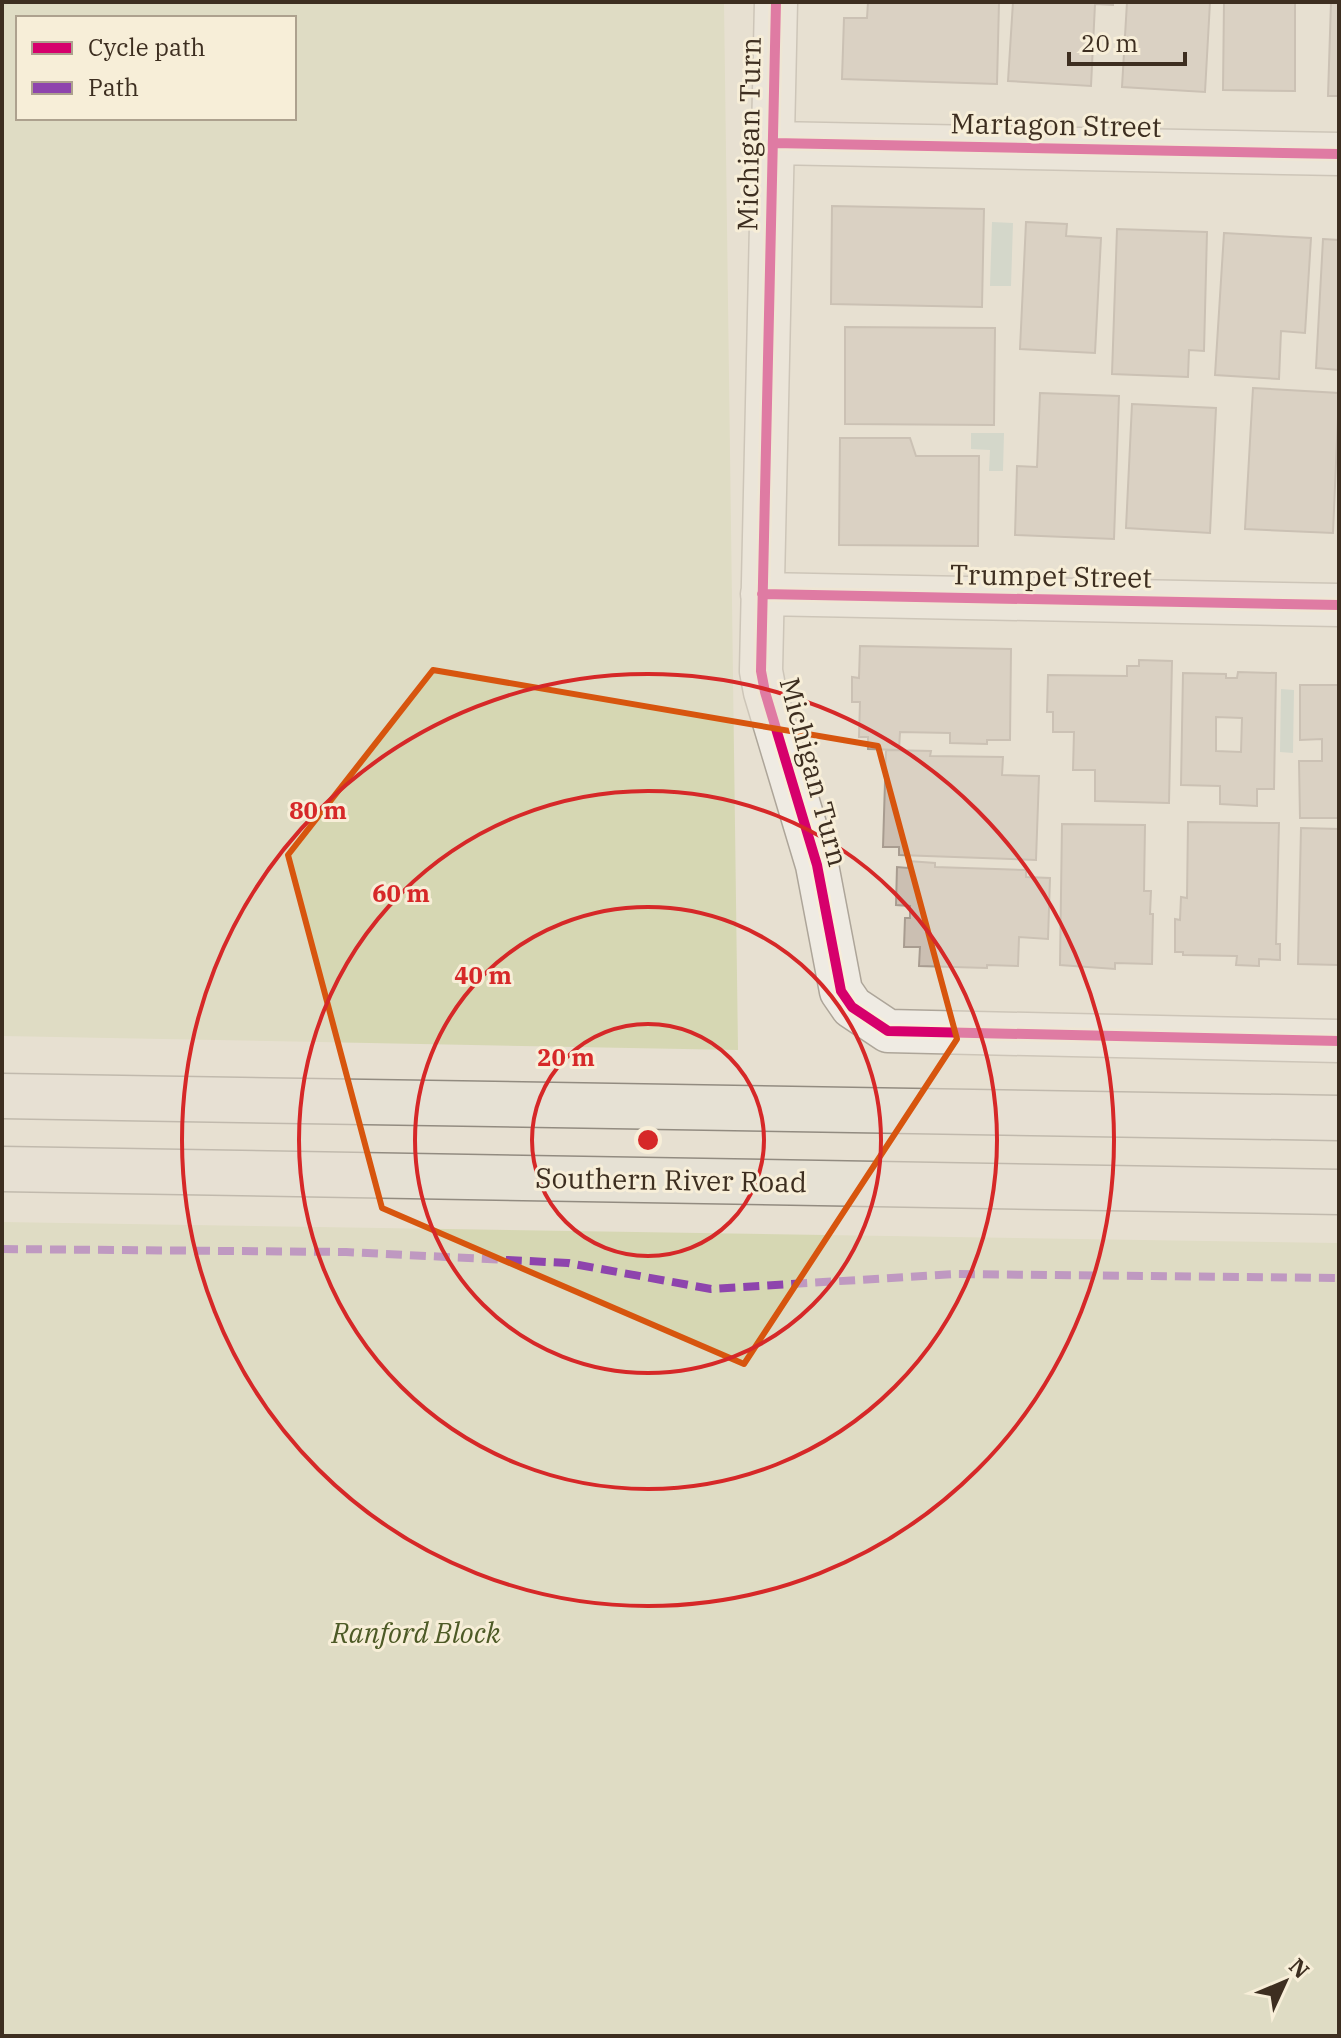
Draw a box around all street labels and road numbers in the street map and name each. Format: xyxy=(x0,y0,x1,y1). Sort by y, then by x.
street label: Michigan Turn xyxy=(728,37,769,231)
street label: Martagon Street xyxy=(950,104,1162,145)
street label: Trumpet Street xyxy=(950,555,1153,596)
street label: Michigan Turn xyxy=(771,673,857,870)
street label: Southern River Road xyxy=(535,1159,807,1200)

